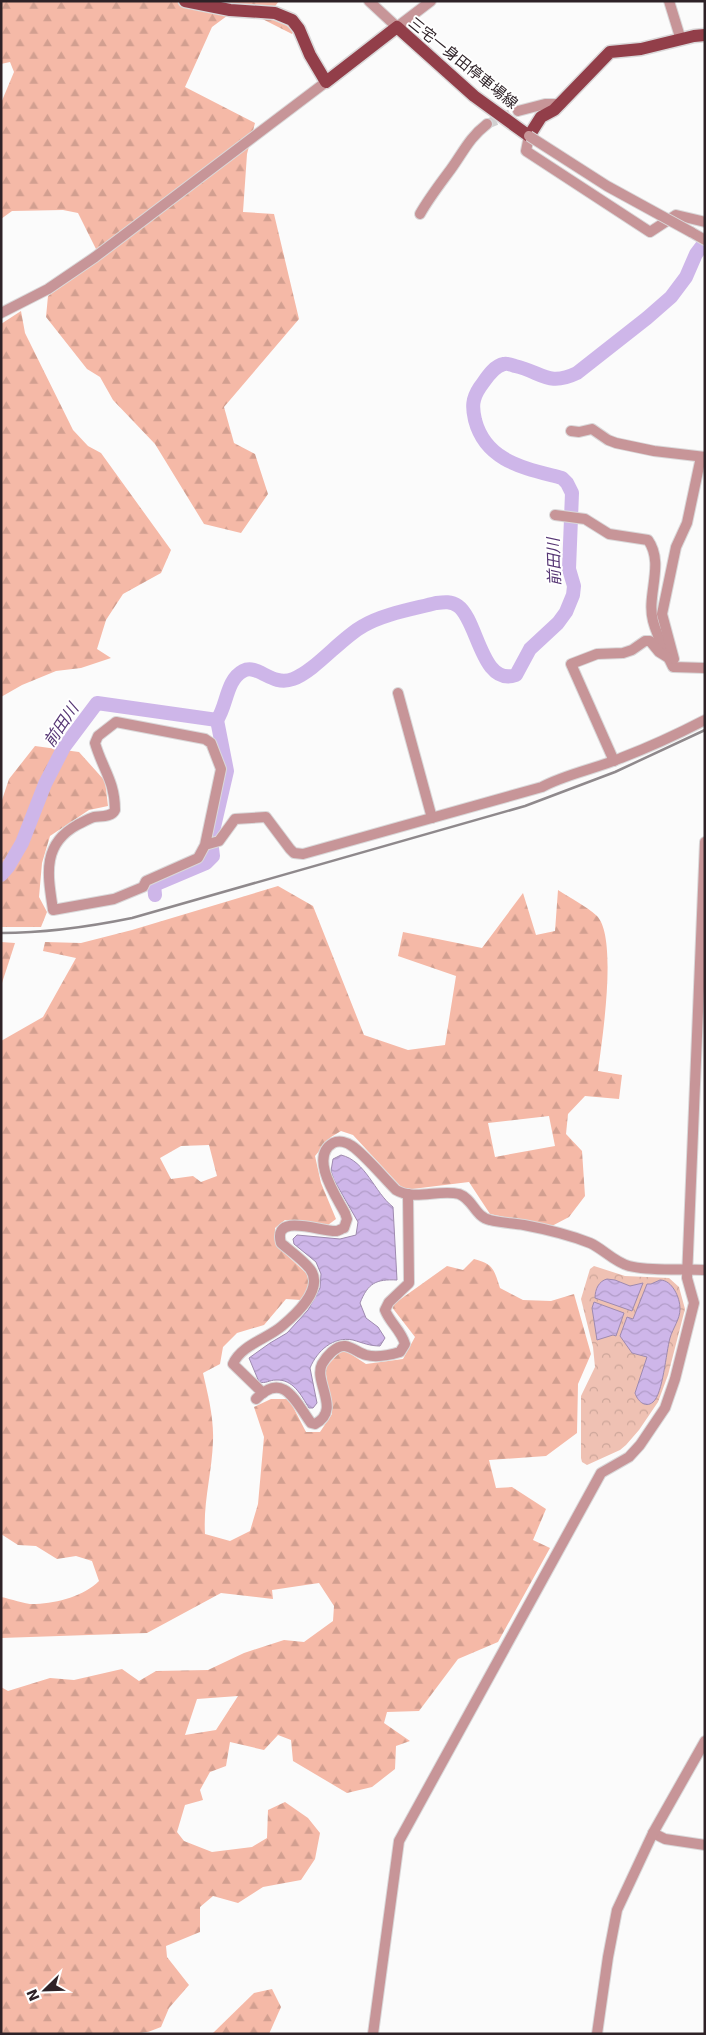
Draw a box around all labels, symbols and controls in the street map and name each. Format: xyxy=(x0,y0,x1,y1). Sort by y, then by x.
street label: 三宅一身田停車場線 xyxy=(405,14,521,112)
water label: 前田川 xyxy=(544,536,564,586)
water label: 前田川 xyxy=(40,698,83,750)
north arrow xyxy=(20,1965,70,2015)
text: N xyxy=(23,1987,43,2004)

